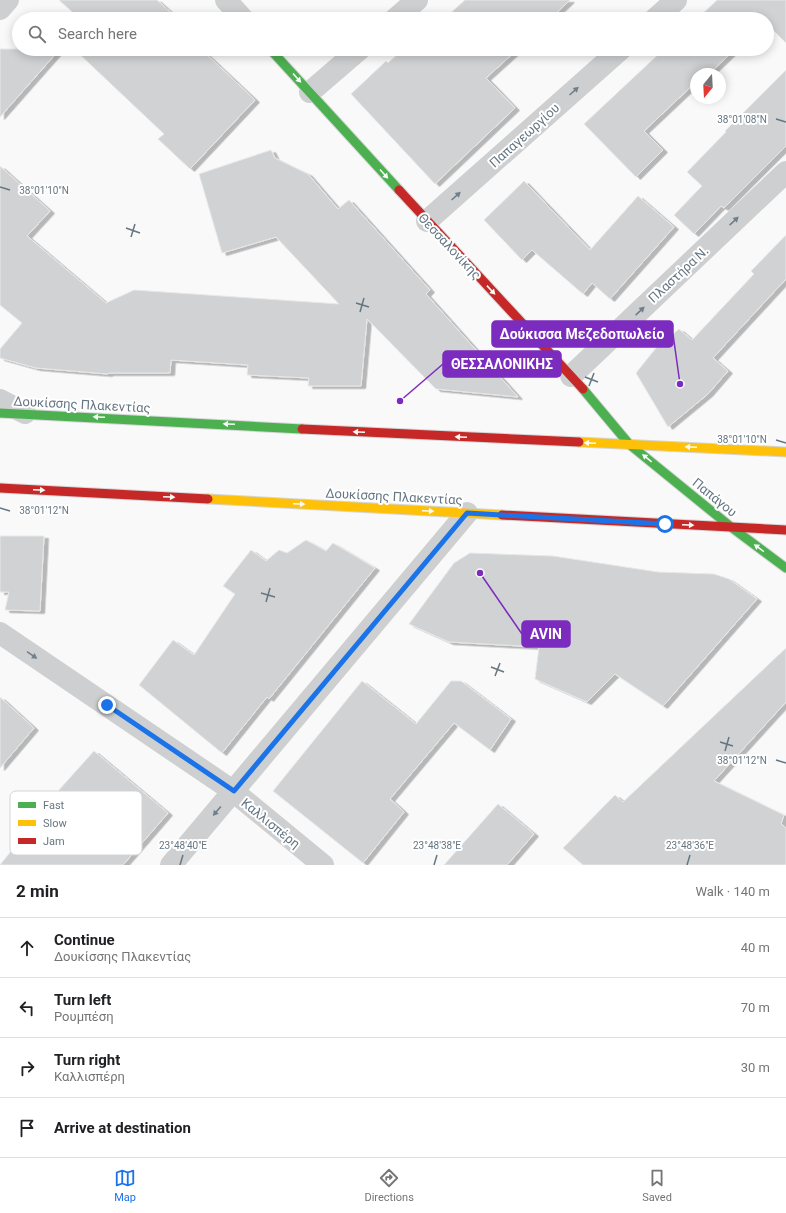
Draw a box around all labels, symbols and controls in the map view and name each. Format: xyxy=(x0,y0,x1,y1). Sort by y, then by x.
search box xyxy=(12,12,774,56)
icon: search xyxy=(26,23,48,45)
text: Search here xyxy=(58,25,137,43)
north arrow xyxy=(690,68,726,104)
one-way arrow xyxy=(292,73,301,83)
one-way arrow xyxy=(569,86,579,95)
street label: Παπαγεωργίου xyxy=(486,100,562,171)
text: 38°01'08"N xyxy=(717,114,767,125)
one-way arrow xyxy=(379,169,389,179)
text: 38°01'10"N xyxy=(19,185,69,196)
one-way arrow xyxy=(451,191,461,200)
street label: Θεσσαλονίκης xyxy=(415,210,484,282)
one-way arrow xyxy=(729,217,739,226)
street label: Πλαστήρα Ν. xyxy=(645,243,711,306)
one-way arrow xyxy=(486,286,495,295)
one-way arrow xyxy=(635,306,645,316)
callout: Δούκισσα Μεζεδοπωλείο xyxy=(492,321,673,347)
text: Δούκισσα Μεζεδοπωλείο xyxy=(499,326,665,342)
callout: ΘΕΣΣΑΛΟΝΙΚΗΣ xyxy=(443,351,561,377)
text: ΘΕΣΣΑΛΟΝΙΚΗΣ xyxy=(451,356,553,372)
street label: Δουκίσσης Πλακεντίας xyxy=(13,393,151,416)
one-way arrow xyxy=(92,414,105,420)
one-way arrow xyxy=(223,421,235,428)
one-way arrow xyxy=(353,428,365,435)
one-way arrow xyxy=(454,434,467,440)
text: 38°01'10"N xyxy=(717,434,767,445)
one-way arrow xyxy=(583,440,596,446)
one-way arrow xyxy=(684,444,697,450)
one-way arrow xyxy=(642,454,653,463)
street label: Παπάγου xyxy=(689,475,740,520)
street label: Δουκίσσης Πλακεντίας xyxy=(325,485,463,508)
one-way arrow xyxy=(33,487,46,493)
one-way arrow xyxy=(163,494,176,500)
one-way arrow xyxy=(293,501,306,507)
text: 38°01'12"N xyxy=(19,505,69,516)
one-way arrow xyxy=(422,508,435,514)
route start xyxy=(656,515,674,533)
one-way arrow xyxy=(682,522,695,528)
one-way arrow xyxy=(753,543,764,552)
callout: AVIN xyxy=(522,621,570,647)
text: AVIN xyxy=(530,626,562,642)
one-way arrow xyxy=(27,651,38,659)
route end xyxy=(98,696,116,714)
text: 38°01'12"N xyxy=(717,755,767,766)
legend xyxy=(10,791,142,855)
street label: Καλλισπέρη xyxy=(238,795,303,852)
text: Fast xyxy=(43,799,65,812)
one-way arrow xyxy=(212,806,221,816)
text: Slow xyxy=(43,817,67,830)
text: Jam xyxy=(43,835,65,848)
text: 23°48'40"E xyxy=(159,840,207,851)
text: 23°48'38"E xyxy=(413,840,461,851)
text: 23°48'36"E xyxy=(666,840,714,851)
text: 2 min xyxy=(16,881,59,901)
text: Walk · 140 m xyxy=(695,884,770,899)
text: Continue xyxy=(54,931,115,949)
icon: ahead xyxy=(16,937,38,959)
text: 40 m xyxy=(741,940,770,955)
text: Δουκίσσης Πλακεντίας xyxy=(54,949,191,964)
text: Turn left xyxy=(54,991,111,1009)
icon: left xyxy=(16,997,38,1019)
text: 70 m xyxy=(741,1000,770,1015)
text: Ρουμπέση xyxy=(54,1009,114,1024)
text: Turn right xyxy=(54,1051,120,1069)
icon: right xyxy=(16,1057,38,1079)
text: 30 m xyxy=(741,1060,770,1075)
text: Καλλισπέρη xyxy=(54,1069,125,1084)
icon: arrive xyxy=(16,1117,38,1139)
text: Arrive at destination xyxy=(54,1119,191,1137)
tab: Map xyxy=(114,1167,136,1204)
tab: Directions xyxy=(364,1167,414,1204)
tab: Saved xyxy=(642,1167,672,1204)

